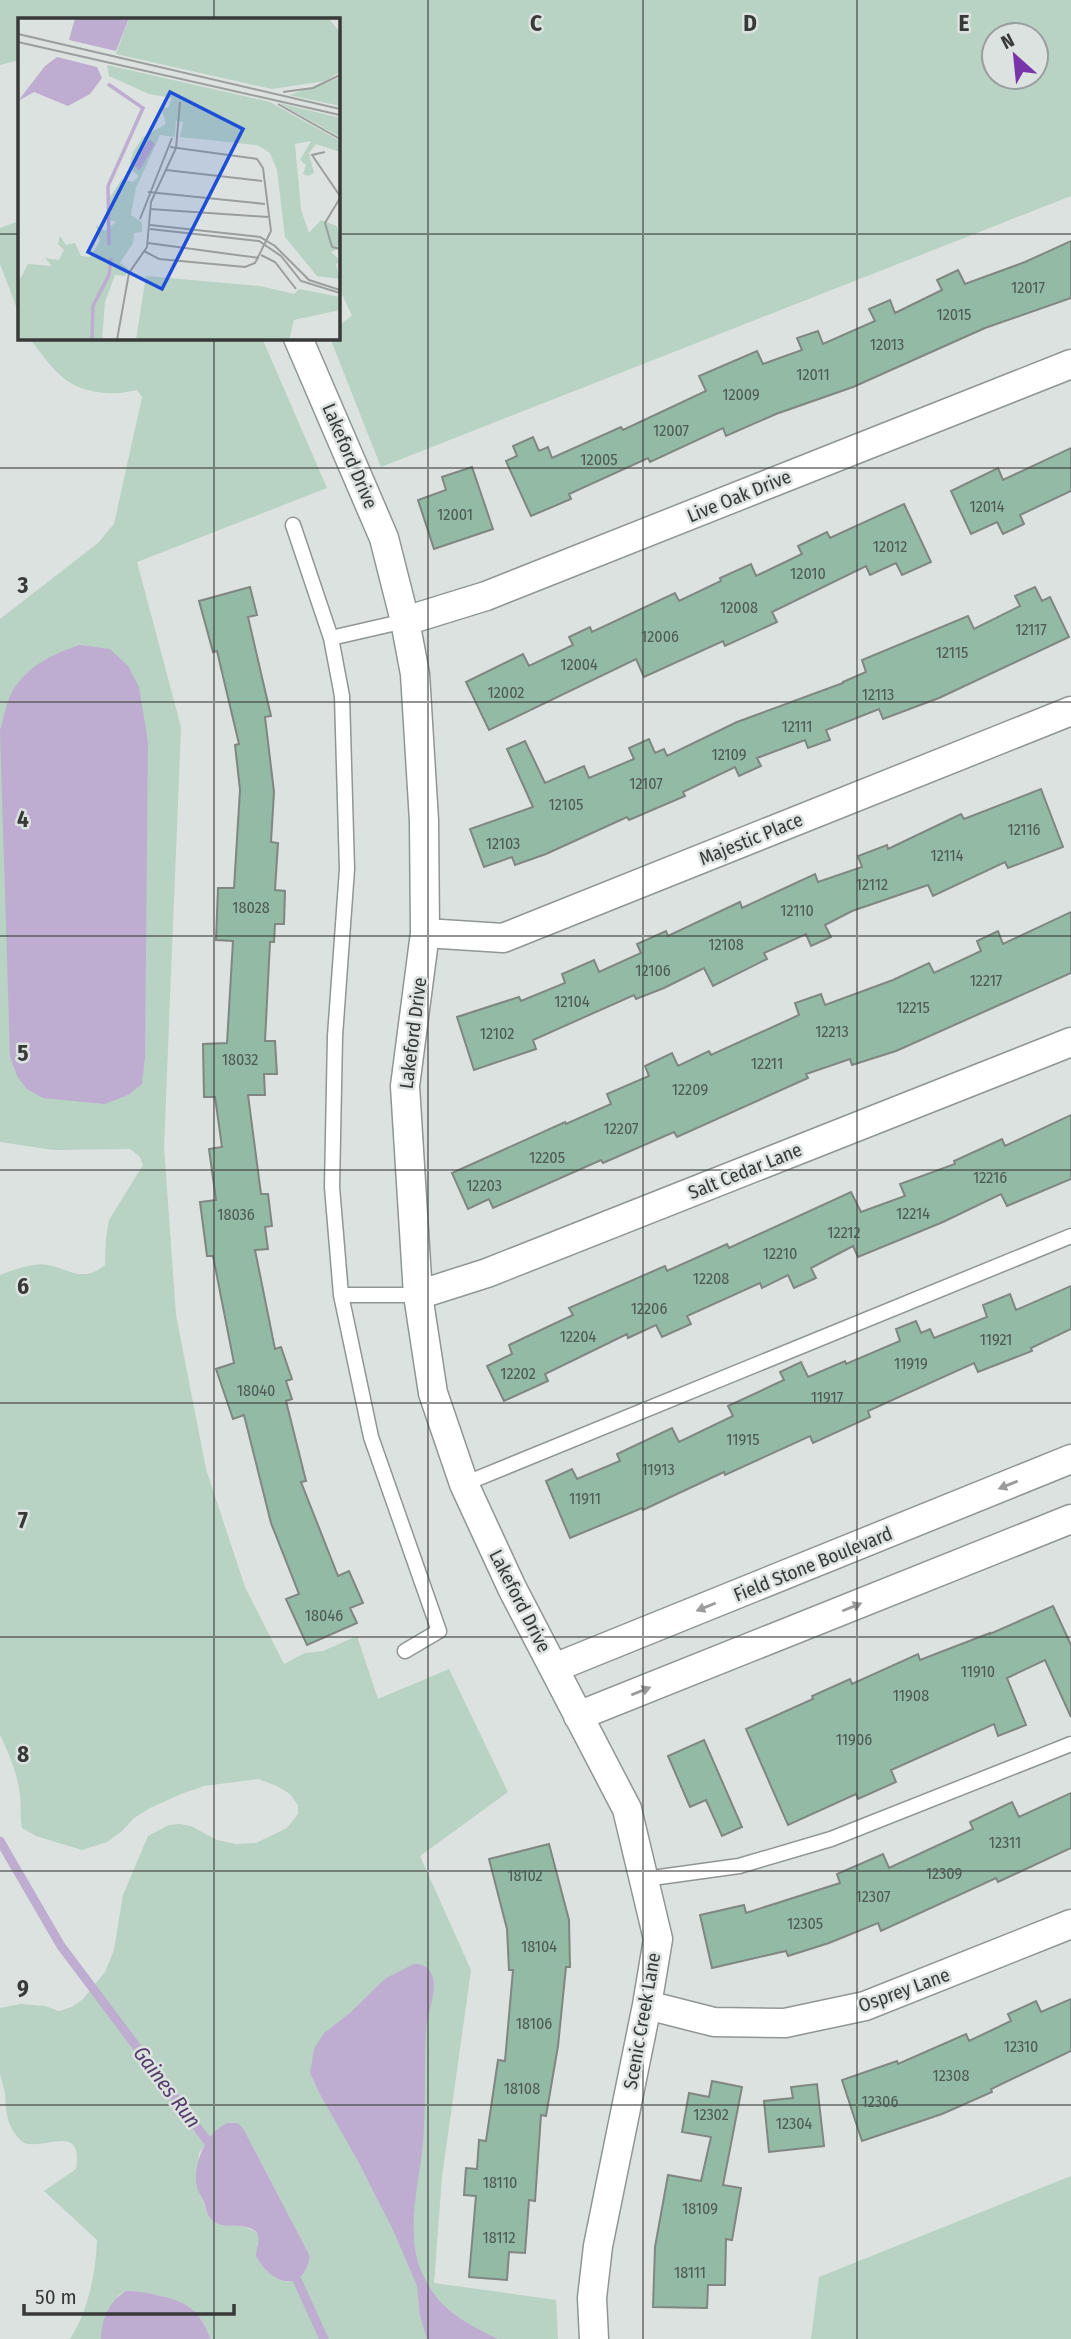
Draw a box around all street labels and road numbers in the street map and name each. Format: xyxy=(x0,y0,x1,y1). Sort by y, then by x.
street label: Lakeford Drive xyxy=(317,400,383,512)
street label: Live Oak Drive xyxy=(684,465,794,527)
street label: Majestic Place xyxy=(696,808,806,870)
street label: Lakeford Drive xyxy=(395,976,431,1090)
street label: Salt Cedar Lane xyxy=(685,1138,805,1204)
street label: Field Stone Boulevard xyxy=(730,1522,896,1606)
street label: Lakeford Drive xyxy=(484,1546,556,1656)
street label: Scenic Creek Lane xyxy=(619,1951,665,2091)
street label: Osprey Lane xyxy=(855,1963,953,2017)

